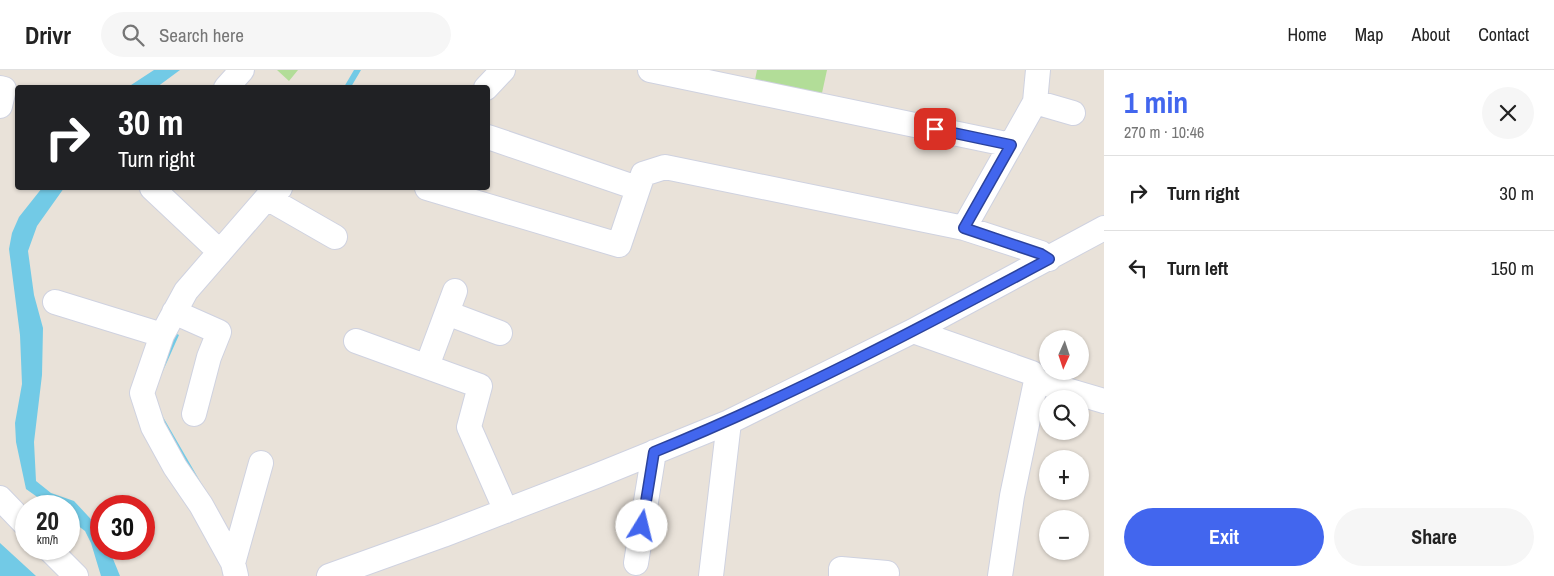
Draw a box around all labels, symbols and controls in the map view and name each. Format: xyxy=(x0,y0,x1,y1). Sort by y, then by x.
search box xyxy=(101,12,451,57)
text: Drivr xyxy=(25,19,71,51)
icon: search xyxy=(119,21,147,49)
text: Search here xyxy=(159,22,244,48)
text: Home xyxy=(1287,22,1327,47)
text: Map xyxy=(1355,22,1384,47)
text: About xyxy=(1412,22,1450,47)
text: Contact xyxy=(1478,22,1529,47)
text: 1 min xyxy=(1124,82,1188,122)
button: close xyxy=(1482,87,1534,139)
text: 30 m xyxy=(118,99,183,146)
icon: right xyxy=(35,105,100,170)
pin xyxy=(914,108,956,150)
icon: arrive xyxy=(921,115,949,143)
text: 270 m · 10:46 xyxy=(1124,121,1204,143)
text: Turn right xyxy=(118,144,195,174)
icon: right xyxy=(1124,179,1152,207)
text: Turn right xyxy=(1167,180,1239,206)
text: 30 m xyxy=(1499,180,1534,206)
icon: left xyxy=(1124,254,1152,282)
text: Turn left xyxy=(1167,255,1228,281)
text: 150 m xyxy=(1491,255,1534,281)
north arrow xyxy=(1039,330,1089,380)
map controls xyxy=(1039,330,1089,560)
button: search xyxy=(1039,390,1089,440)
button: + xyxy=(1039,450,1089,500)
speed limit sign: 30 xyxy=(90,495,155,560)
position arrow xyxy=(615,499,667,551)
text: 20 xyxy=(36,504,59,538)
button: Exit xyxy=(1124,508,1324,566)
button: Share xyxy=(1334,508,1534,566)
button: − xyxy=(1039,510,1089,560)
text: km/h xyxy=(37,532,58,548)

